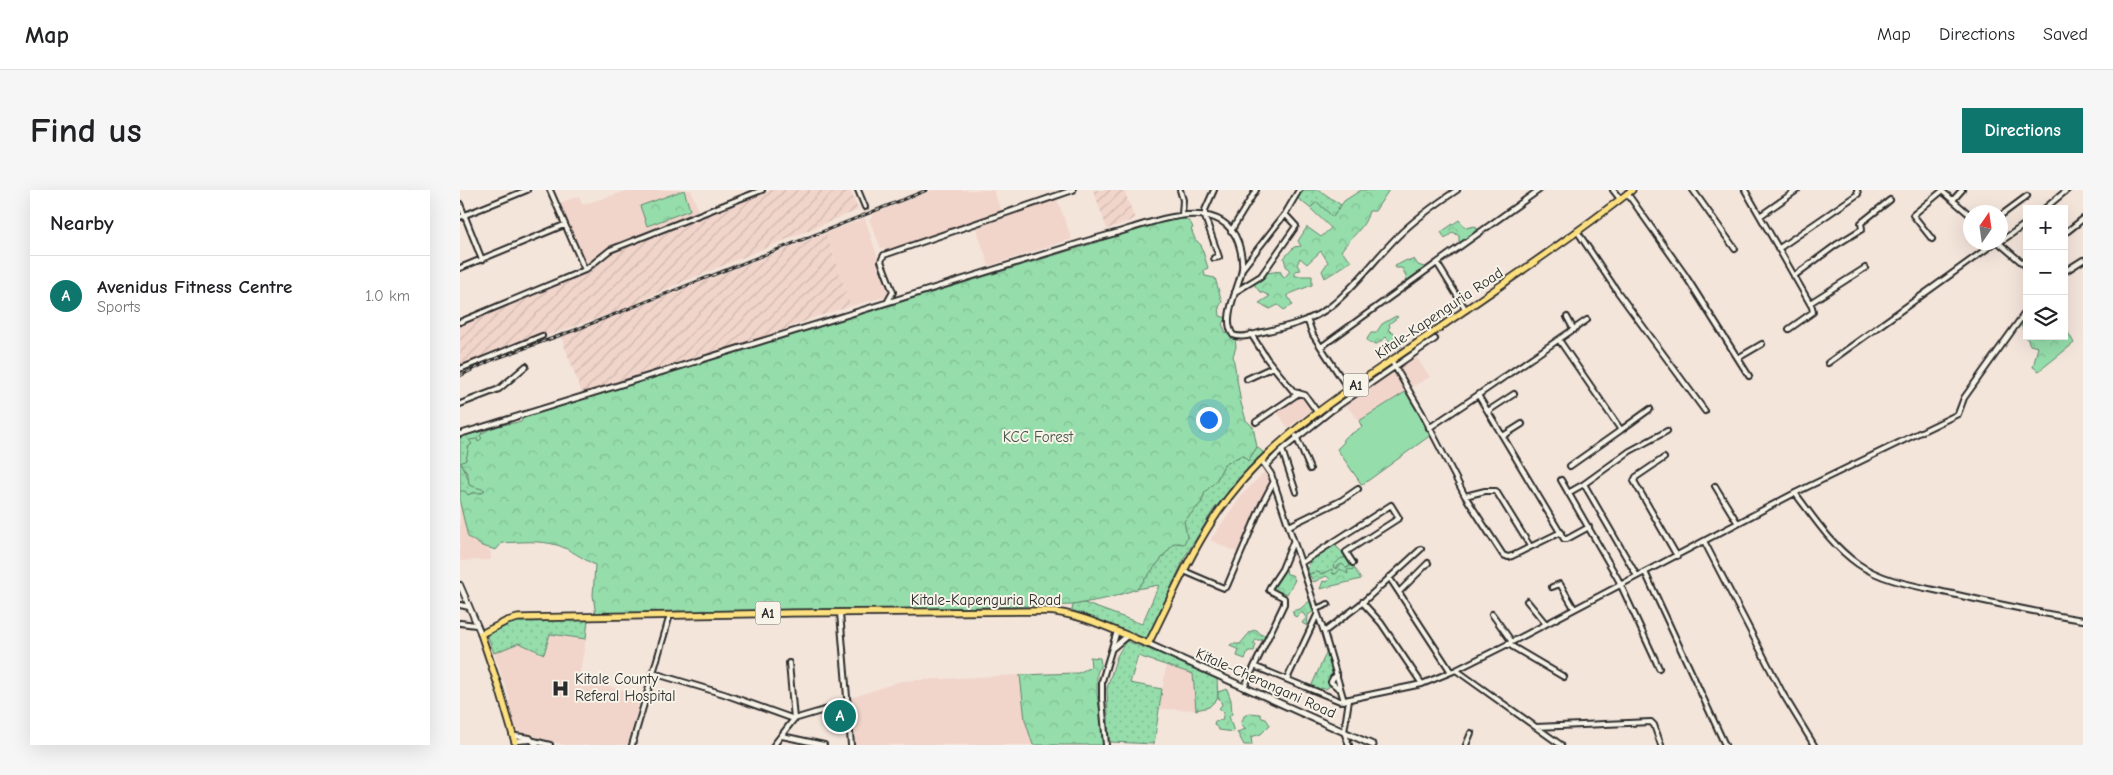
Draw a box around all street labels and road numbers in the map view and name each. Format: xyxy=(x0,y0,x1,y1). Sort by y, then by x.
street label: Kitale-Kapenguria Road xyxy=(1372,264,1506,362)
road number: A1 xyxy=(1344,374,1368,396)
street label: Kitale-Kapenguria Road xyxy=(911,591,1061,609)
road number: A1 xyxy=(756,602,780,624)
street label: Kitale-Cherangani Road xyxy=(1193,644,1339,722)

